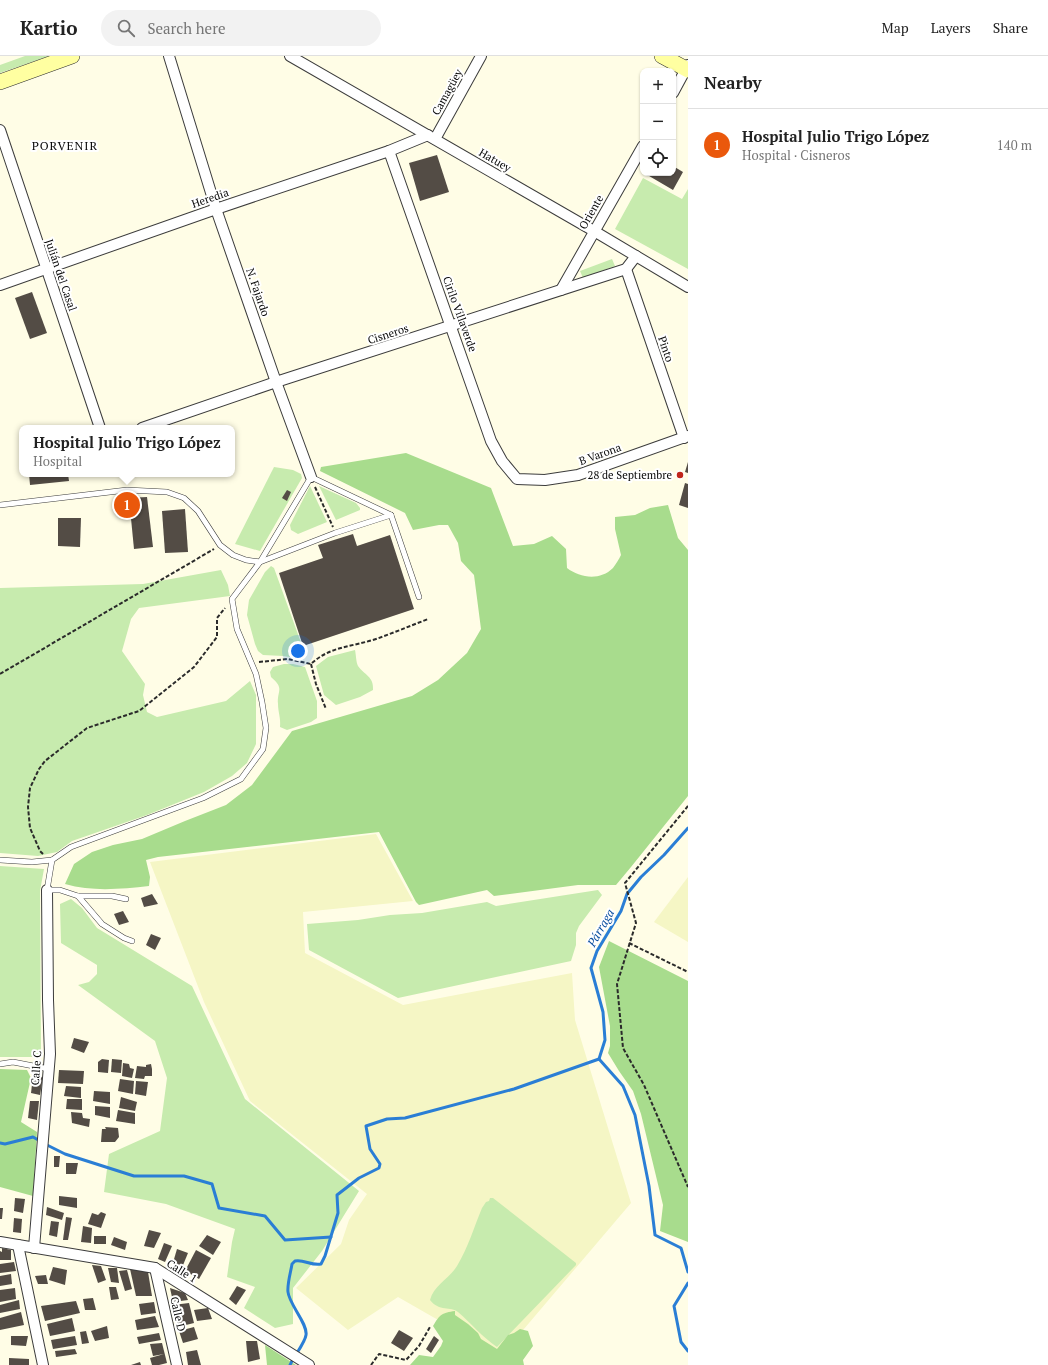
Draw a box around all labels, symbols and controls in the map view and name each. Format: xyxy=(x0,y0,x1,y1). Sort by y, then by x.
search box xyxy=(101,10,381,46)
text: Kartio xyxy=(20,15,77,40)
icon: search xyxy=(115,17,137,39)
text: Search here xyxy=(147,18,225,38)
text: Map xyxy=(882,18,909,37)
text: Layers xyxy=(931,18,971,37)
text: Share xyxy=(993,18,1028,37)
street label: Camagüey xyxy=(429,66,466,118)
map controls xyxy=(640,68,676,176)
button: + xyxy=(640,68,676,104)
text: Nearby xyxy=(704,71,762,94)
button: − xyxy=(640,104,676,140)
text: Hospital Julio Trigo López xyxy=(742,126,929,146)
text: 1 xyxy=(713,136,721,154)
text: 140 m xyxy=(997,136,1032,154)
district label: PORVENIR xyxy=(32,138,98,153)
button: locate xyxy=(640,140,676,176)
street label: Hatuey xyxy=(476,145,514,175)
text: Hospital · Cisneros xyxy=(742,146,850,164)
street label: Heredia xyxy=(190,185,231,211)
street label: Oriente xyxy=(576,192,607,232)
street label: Julián del Casal xyxy=(42,237,80,313)
street label: N. Fajardo xyxy=(243,266,273,318)
street label: Cirilo Villaverde xyxy=(440,274,480,354)
street label: Cisneros xyxy=(366,321,410,347)
street label: Pinto xyxy=(655,334,677,364)
popup xyxy=(19,425,235,477)
text: Hospital Julio Trigo López xyxy=(33,432,221,452)
street label: B Varona xyxy=(577,440,623,468)
text: Hospital xyxy=(33,452,82,470)
place label: 28 de Septiembre xyxy=(588,468,672,482)
marker: 28 de Septiembre xyxy=(675,470,685,480)
pin: 1 xyxy=(114,490,140,520)
your location xyxy=(288,641,308,661)
water label: Párraga xyxy=(583,906,617,950)
street label: Calle C xyxy=(28,1050,44,1086)
street label: Calle 1 xyxy=(164,1256,200,1286)
street label: Calle D xyxy=(167,1295,189,1333)

